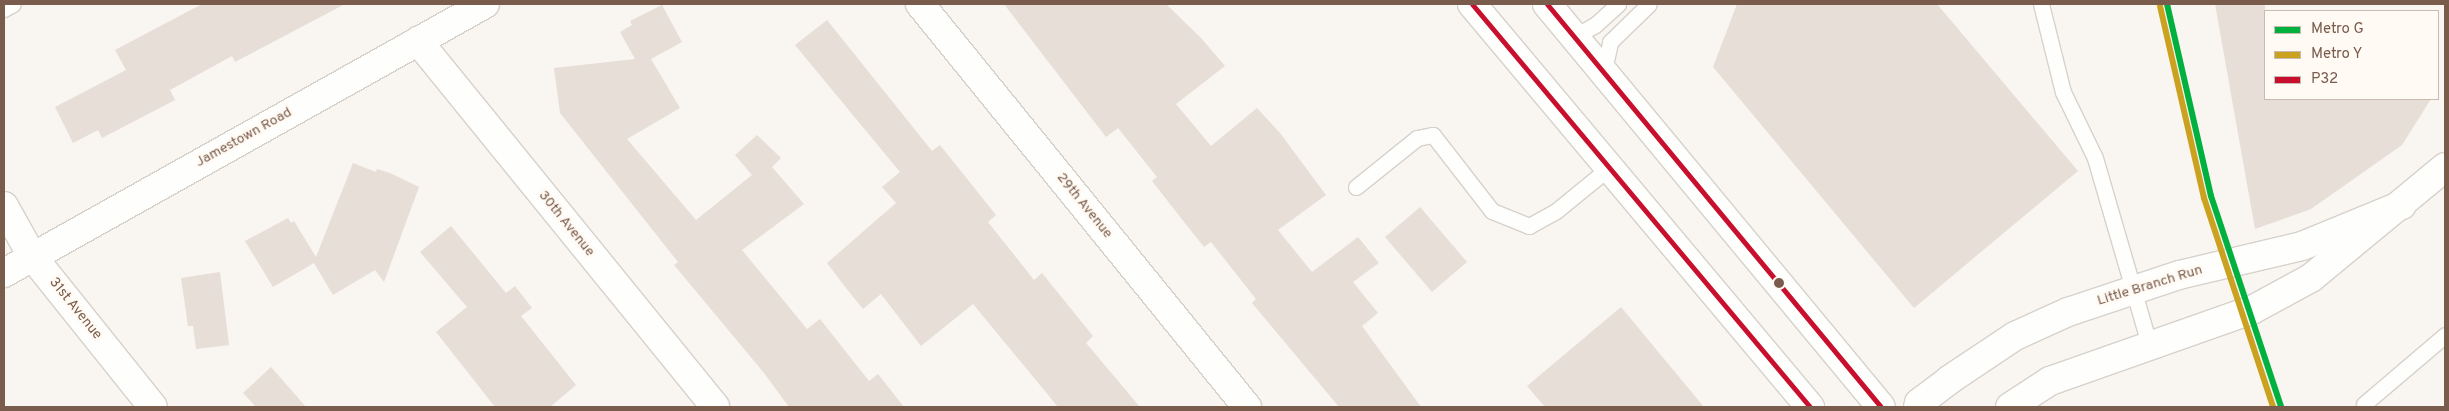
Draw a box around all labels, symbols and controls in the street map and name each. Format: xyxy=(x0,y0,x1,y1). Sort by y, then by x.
legend xyxy=(2264,10,2439,100)
text: Metro G xyxy=(2311,20,2364,39)
text: Metro Y xyxy=(2311,45,2362,64)
text: P32 xyxy=(2311,70,2338,89)
street label: Jamestown Road xyxy=(193,105,295,171)
street label: 29th Avenue xyxy=(1052,170,1116,242)
street label: 30th Avenue xyxy=(534,188,598,260)
street label: Little Branch Run xyxy=(2095,262,2205,310)
street label: 31st Avenue xyxy=(45,275,105,343)
unlabelled marker xyxy=(1774,278,1784,288)

